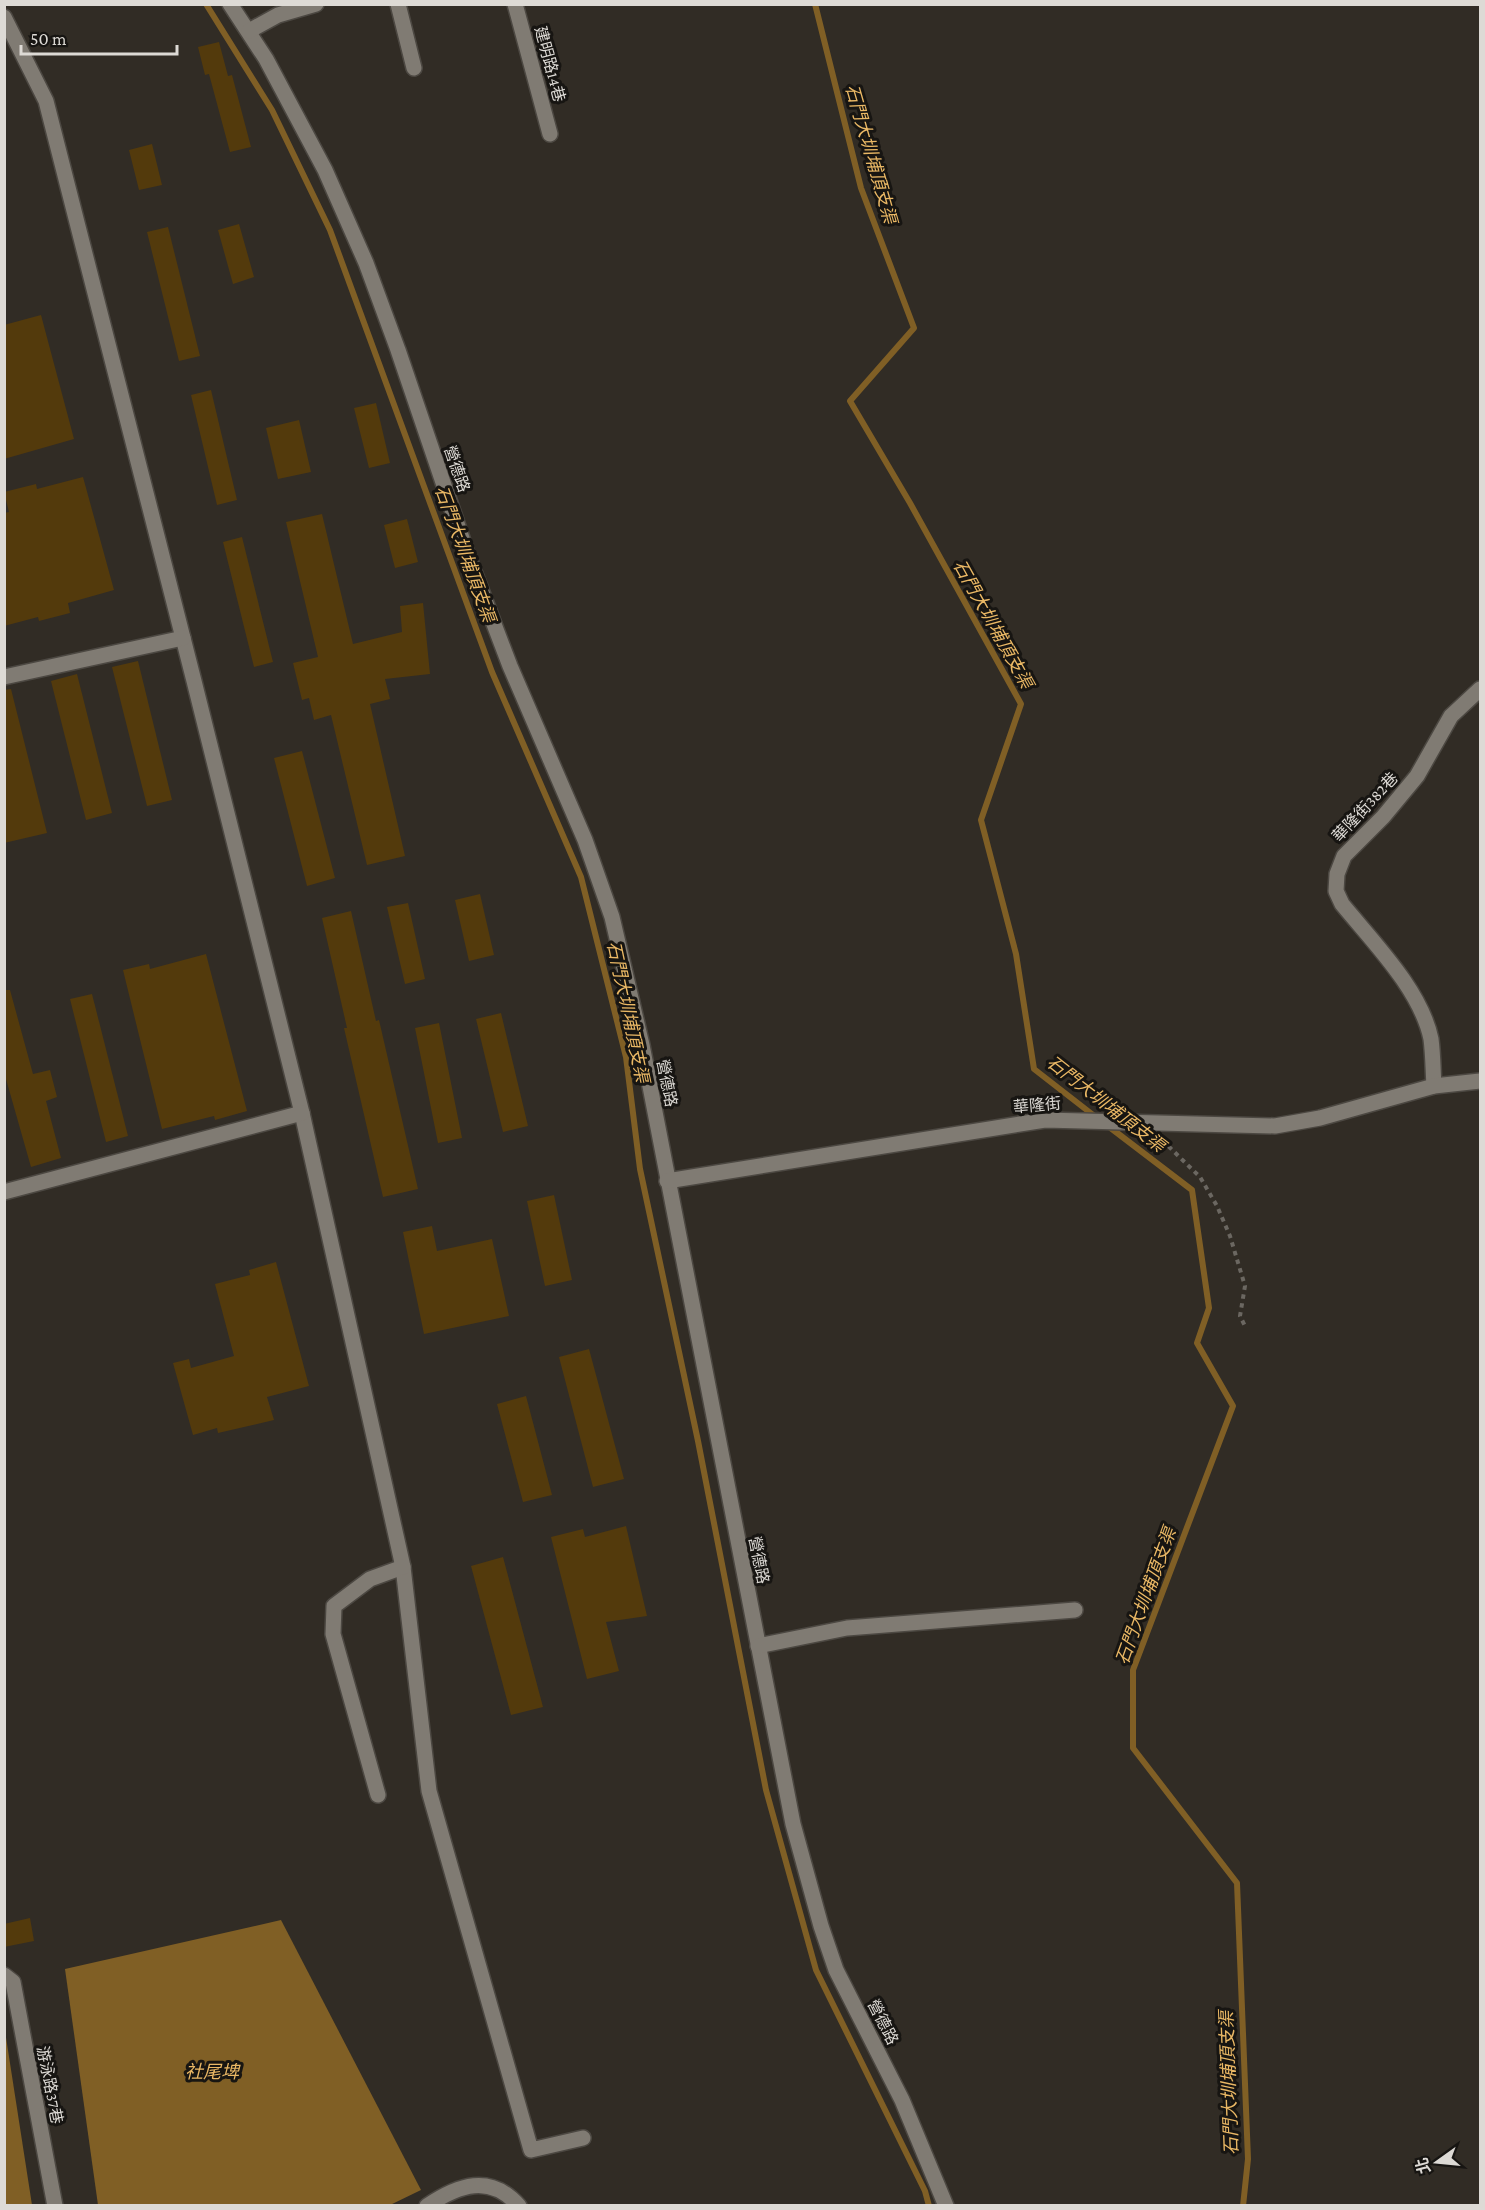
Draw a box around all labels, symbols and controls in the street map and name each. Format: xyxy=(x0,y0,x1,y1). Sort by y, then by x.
scale bar xyxy=(21,18,177,56)
street label: 建明路14巷 xyxy=(532,24,568,104)
text: 50 m xyxy=(30,29,67,49)
water label: 石門大圳埔頂支渠 xyxy=(842,82,901,229)
street label: 營德路 xyxy=(441,444,473,494)
water label: 石門大圳埔頂支渠 xyxy=(431,483,500,628)
water label: 石門大圳埔頂支渠 xyxy=(949,556,1038,694)
street label: 華隆街382巷 xyxy=(1329,769,1401,845)
water label: 石門大圳埔頂支渠 xyxy=(603,939,653,1087)
water label: 石門大圳埔頂支渠 xyxy=(1043,1052,1171,1158)
street label: 營德路 xyxy=(654,1058,680,1108)
street label: 華隆街 xyxy=(1012,1094,1062,1116)
water label: 石門大圳埔頂支渠 xyxy=(1112,1522,1181,1667)
street label: 營德路 xyxy=(746,1535,772,1585)
street label: 營德路 xyxy=(865,1997,901,2047)
water label: 石門大圳埔頂支渠 xyxy=(1216,2008,1242,2155)
street label: 游泳路37巷 xyxy=(34,2045,66,2125)
water label: 社尾埤 xyxy=(185,2062,241,2082)
north arrow xyxy=(1407,2132,1467,2192)
text: 北 xyxy=(1413,2156,1433,2176)

